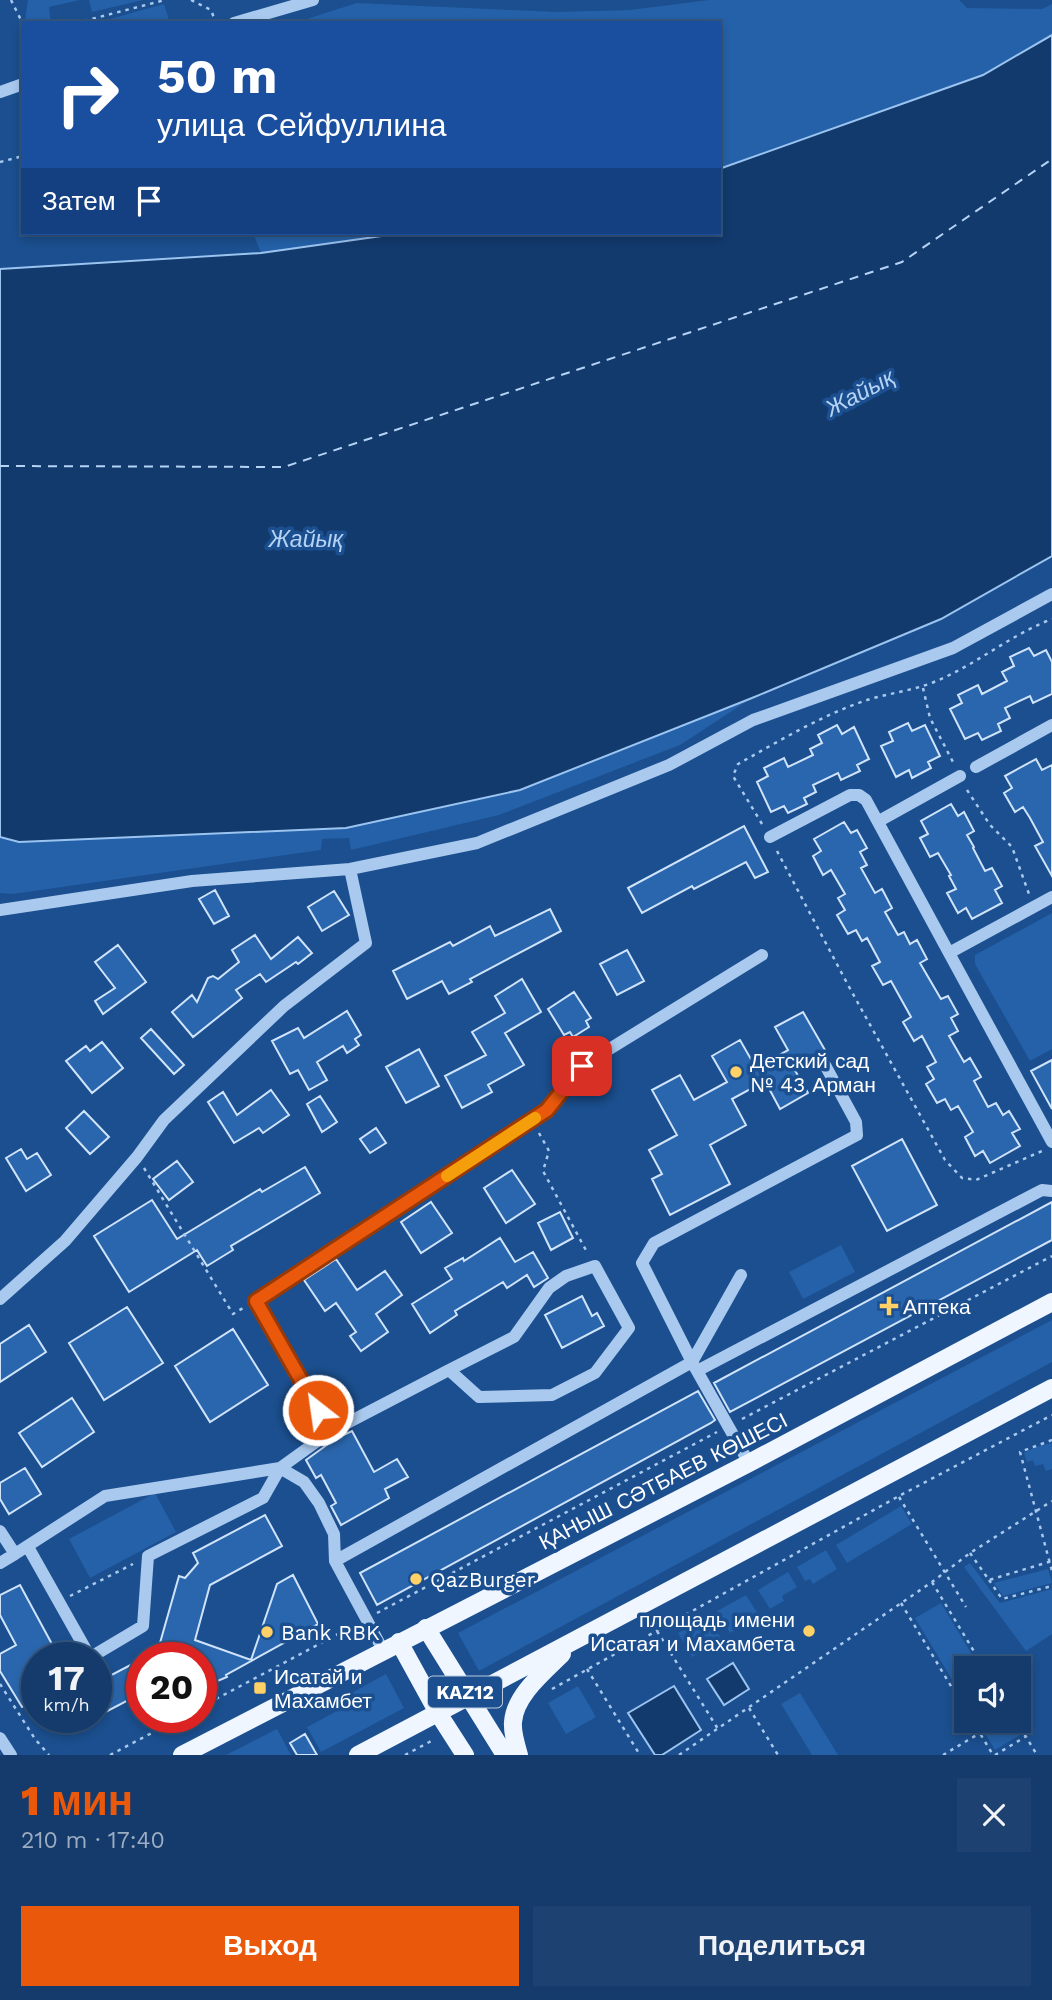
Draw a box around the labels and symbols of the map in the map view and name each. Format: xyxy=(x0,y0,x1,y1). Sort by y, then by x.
water label: Жайық xyxy=(820,363,900,423)
water label: Жайық xyxy=(268,526,344,553)
pin xyxy=(552,1036,612,1096)
place label: Детский сад № 43 Арман xyxy=(750,1048,876,1097)
marker: Детский сад № 43 Арман xyxy=(728,1064,744,1080)
place label: Аптека xyxy=(903,1294,971,1319)
marker: Аптека xyxy=(881,1298,897,1314)
position arrow xyxy=(281,1373,355,1447)
street label: ҚАНЫШ СӘТБАЕВ КӨШЕСІ xyxy=(535,1407,791,1555)
place label: QazBurger xyxy=(430,1567,536,1592)
marker: QazBurger xyxy=(408,1571,424,1587)
place label: площадь имени Исатая и Махамбета xyxy=(590,1607,795,1656)
place label: Bank RBK xyxy=(281,1620,380,1645)
marker: площадь имени Исатая и Махамбета xyxy=(801,1623,817,1639)
marker: Bank RBK xyxy=(259,1624,275,1640)
speed limit sign: 20 xyxy=(126,1642,217,1733)
place label: Исатай и Махамбет xyxy=(274,1664,372,1713)
road number: KAZ12 xyxy=(428,1676,502,1708)
marker: Исатай и Махамбет xyxy=(252,1680,268,1696)

